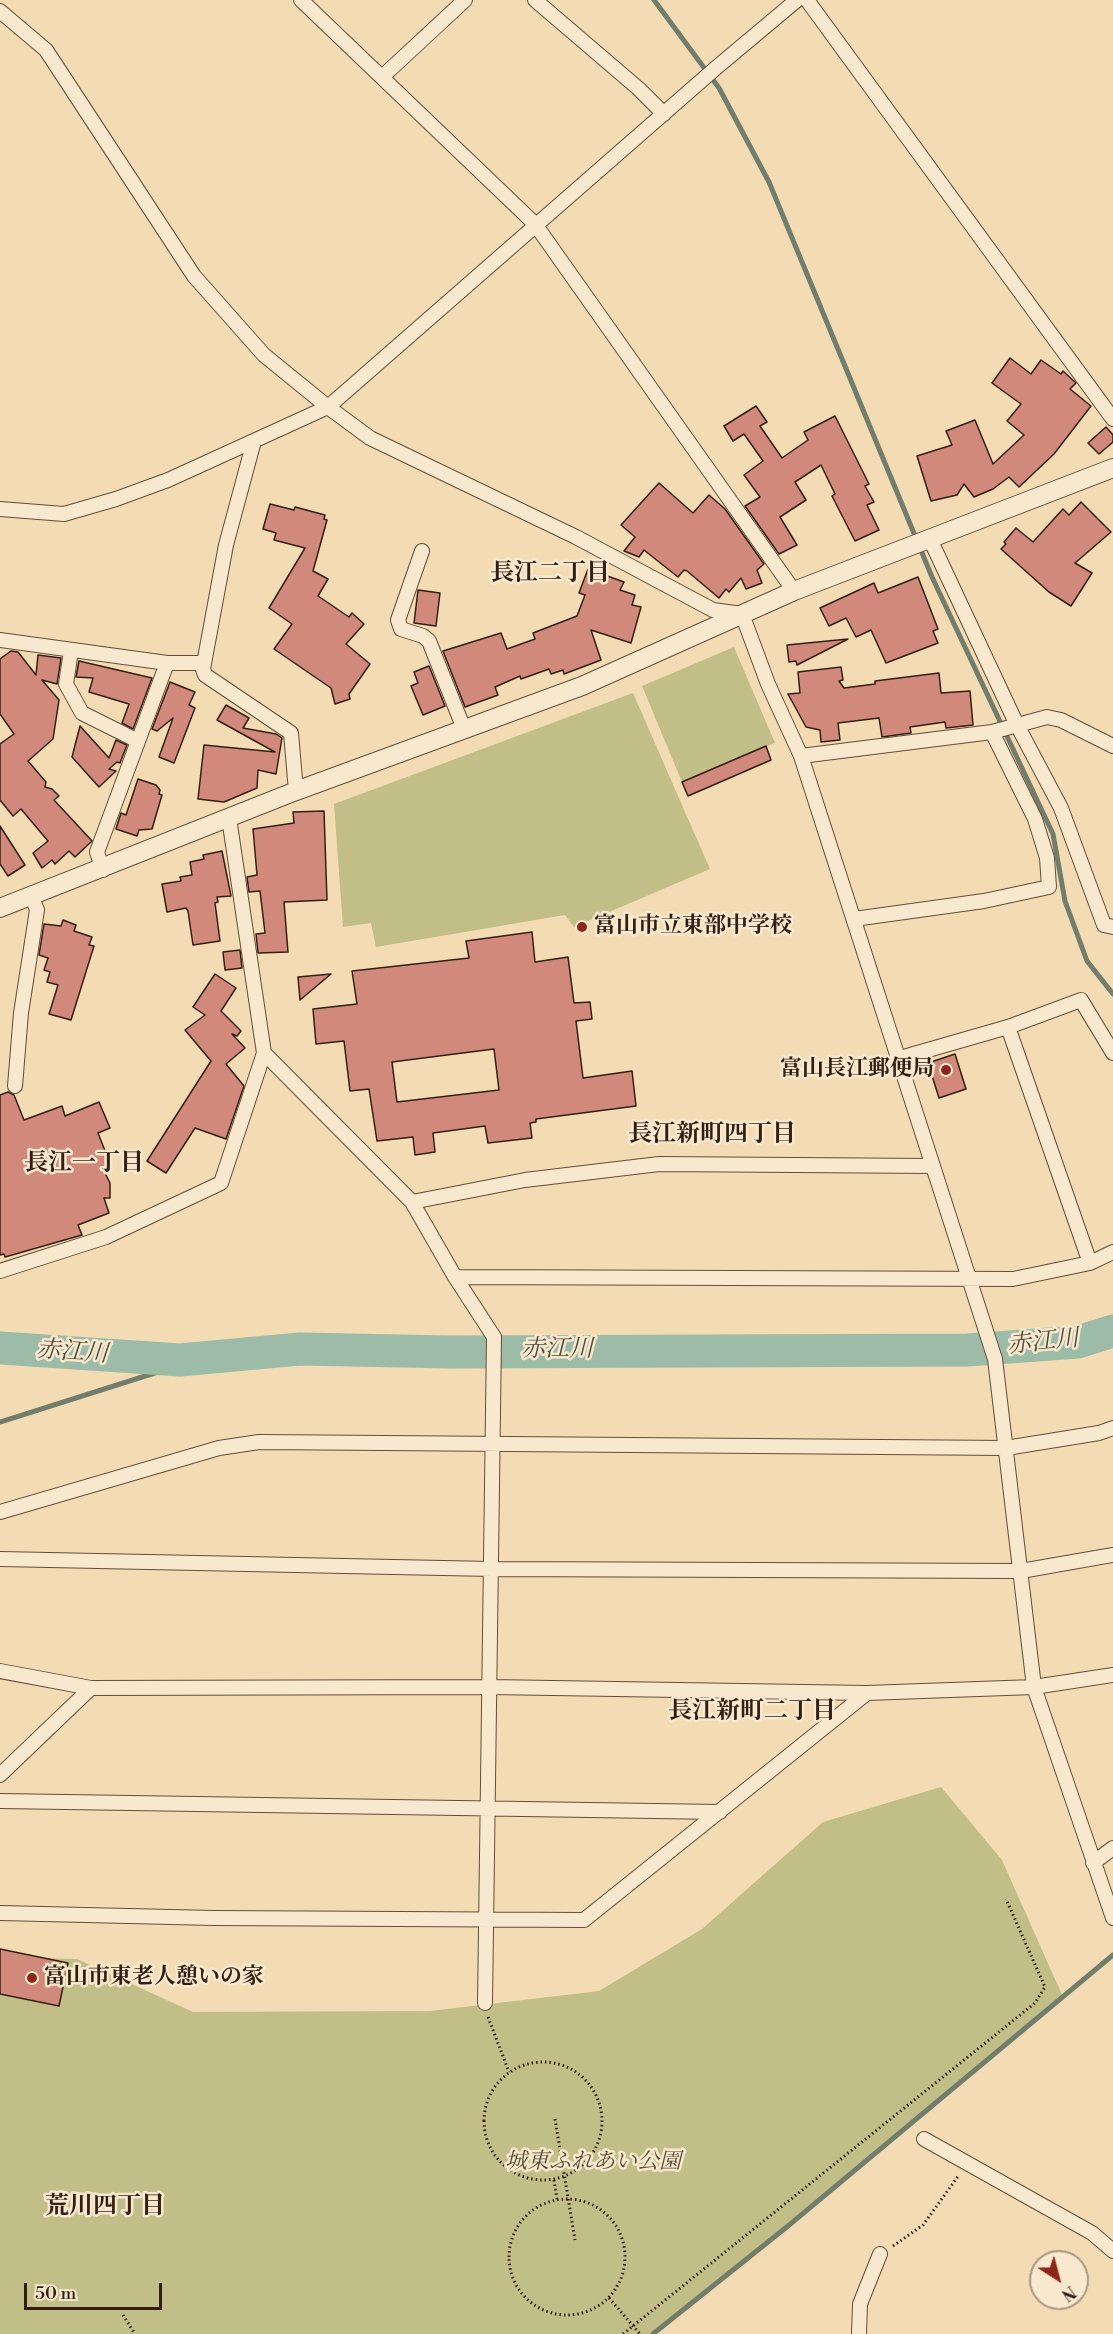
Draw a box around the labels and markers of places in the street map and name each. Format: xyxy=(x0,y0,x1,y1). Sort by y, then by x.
place label: 富山市立東部中学校 xyxy=(594,914,792,940)
marker: 富山市立東部中学校 xyxy=(575,920,589,934)
place label: 富山長江郵便局 xyxy=(780,1057,934,1083)
marker: 富山長江郵便局 xyxy=(939,1063,953,1077)
place label: 富山市東老人憩いの家 xyxy=(44,1965,264,1991)
marker: 富山市東老人憩いの家 xyxy=(25,1971,39,1985)

